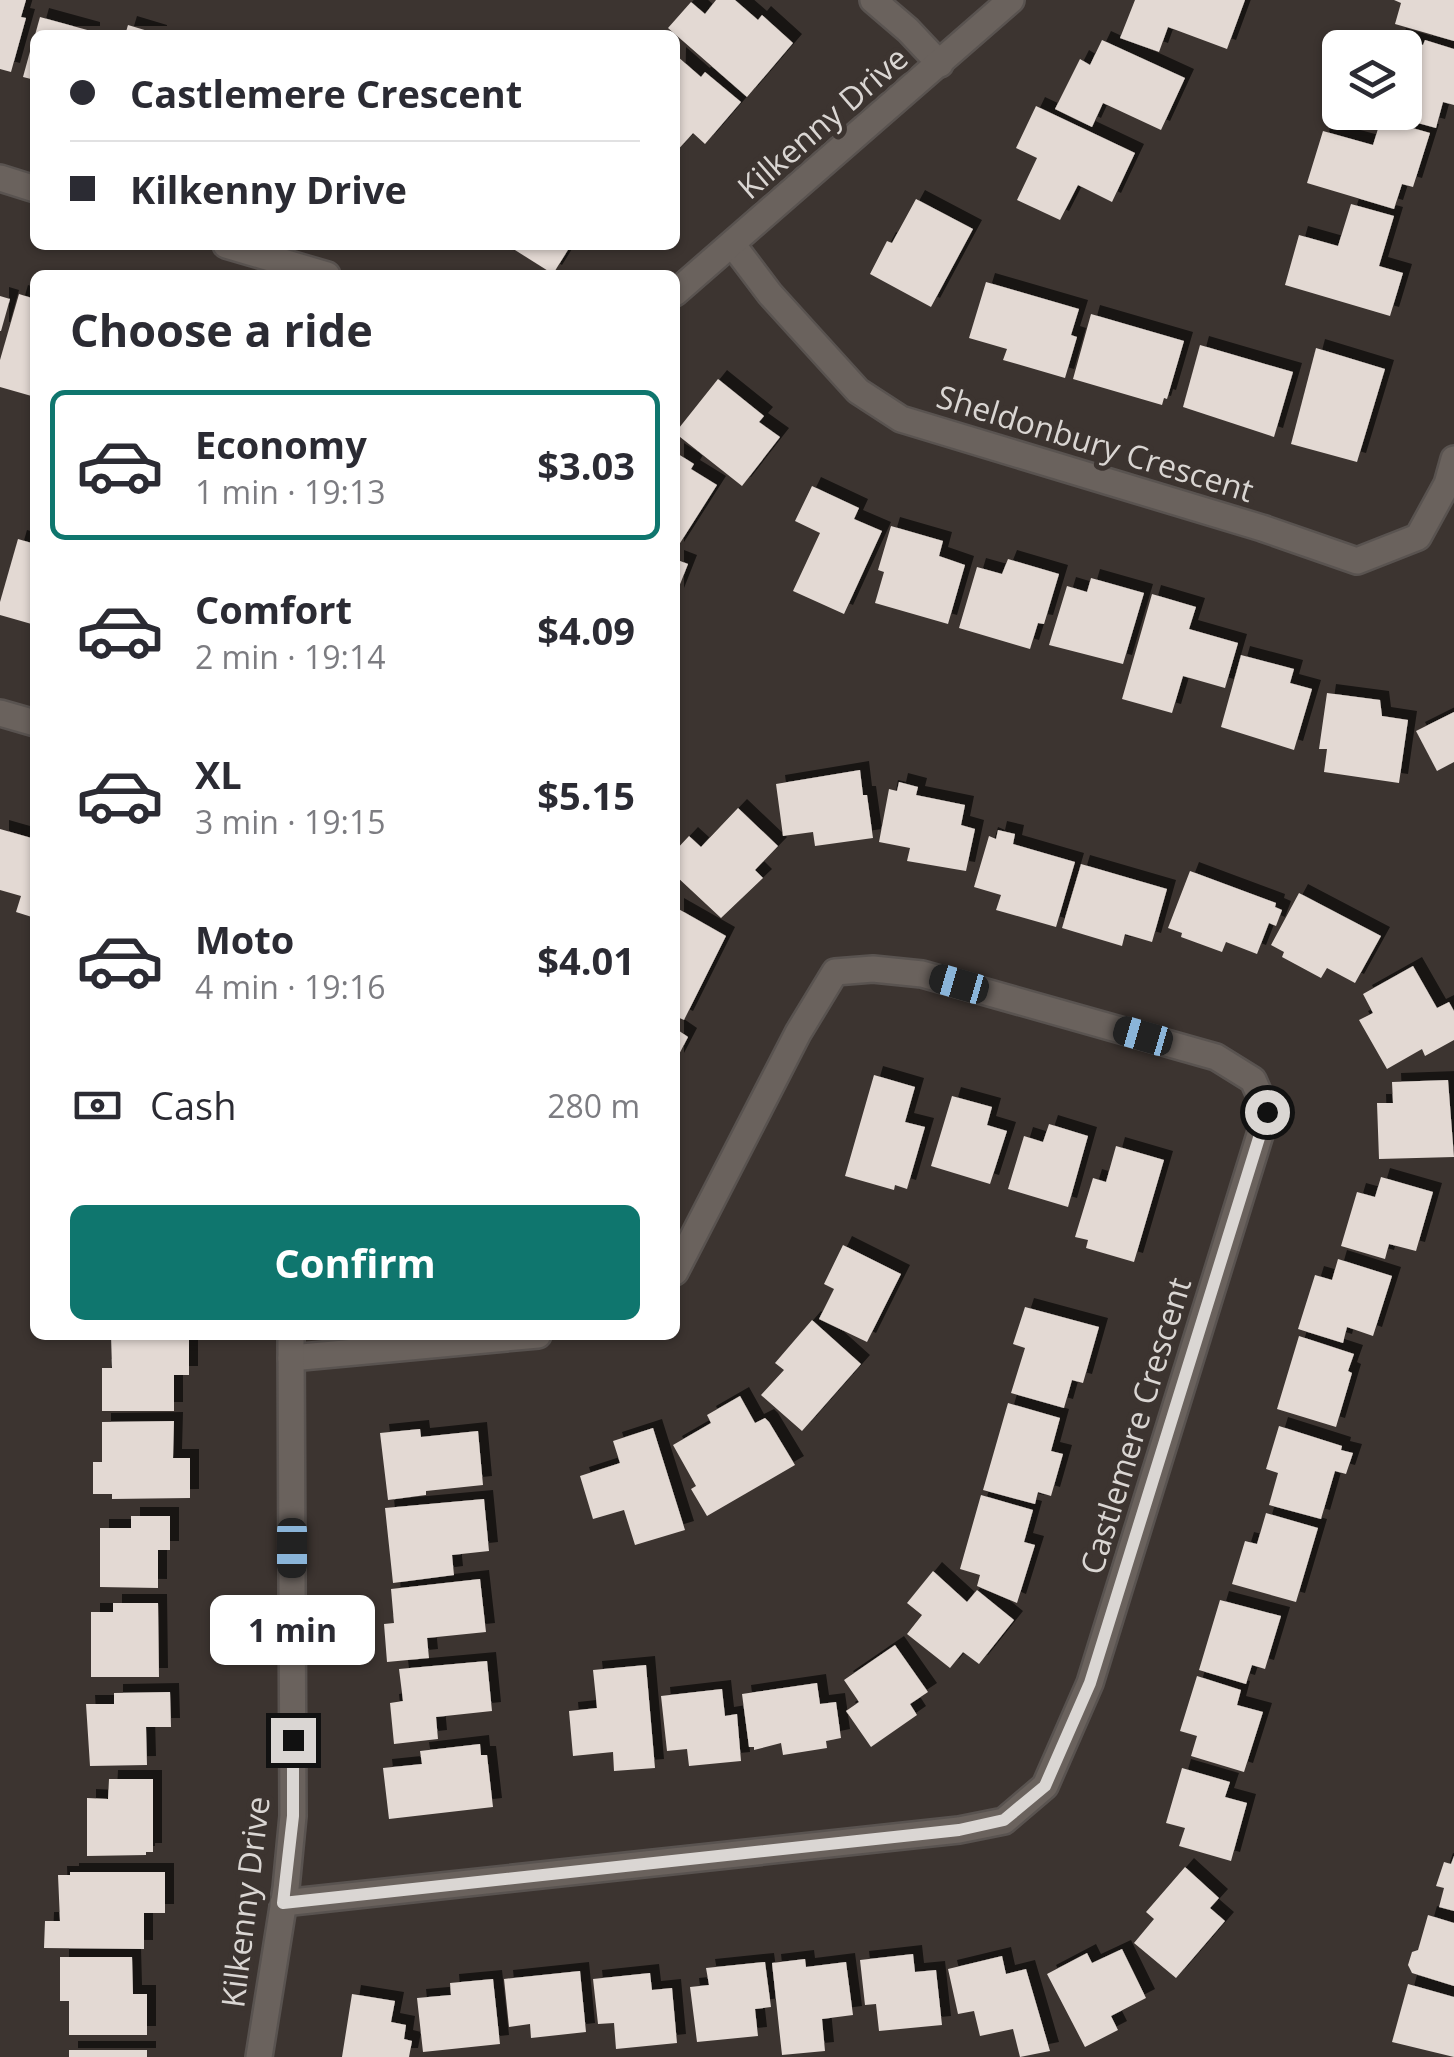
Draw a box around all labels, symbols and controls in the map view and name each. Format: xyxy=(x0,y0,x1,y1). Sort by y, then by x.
map controls xyxy=(1322,30,1422,130)
button: layers xyxy=(1322,30,1422,130)
street label: Kilkenny Drive xyxy=(728,36,916,208)
text: Castlemere Crescent xyxy=(130,67,522,119)
text: Kilkenny Drive xyxy=(130,163,407,215)
text: Choose a ride xyxy=(70,299,373,360)
street label: Sheldonbury Crescent xyxy=(932,374,1259,511)
text: Economy xyxy=(195,418,367,470)
icon: car xyxy=(75,420,165,510)
text: $3.03 xyxy=(537,439,635,491)
text: 1 min · 19:13 xyxy=(195,470,386,513)
text: Comfort xyxy=(195,583,352,635)
icon: car xyxy=(75,585,165,675)
text: $4.09 xyxy=(537,604,635,656)
text: 2 min · 19:14 xyxy=(195,635,386,678)
text: XL xyxy=(195,748,242,800)
icon: car xyxy=(75,750,165,840)
text: $5.15 xyxy=(537,769,635,821)
text: 3 min · 19:15 xyxy=(195,800,386,843)
text: Moto xyxy=(195,913,294,965)
icon: car xyxy=(75,915,165,1005)
text: $4.01 xyxy=(537,934,635,986)
car xyxy=(926,961,992,1007)
text: 4 min · 19:16 xyxy=(195,965,386,1008)
car xyxy=(1110,1013,1176,1059)
icon: cash xyxy=(70,1078,125,1133)
text: Cash xyxy=(150,1079,236,1131)
text: 280 m xyxy=(547,1084,640,1127)
route start xyxy=(1245,1090,1290,1135)
button: Confirm xyxy=(70,1205,640,1320)
street label: Castlemere Crescent xyxy=(1069,1272,1200,1579)
car xyxy=(277,1518,307,1578)
callout: 1 min xyxy=(210,1595,376,1665)
text: 1 min xyxy=(248,1608,337,1651)
route end xyxy=(271,1718,316,1763)
street label: Kilkenny Drive xyxy=(210,1794,279,2010)

